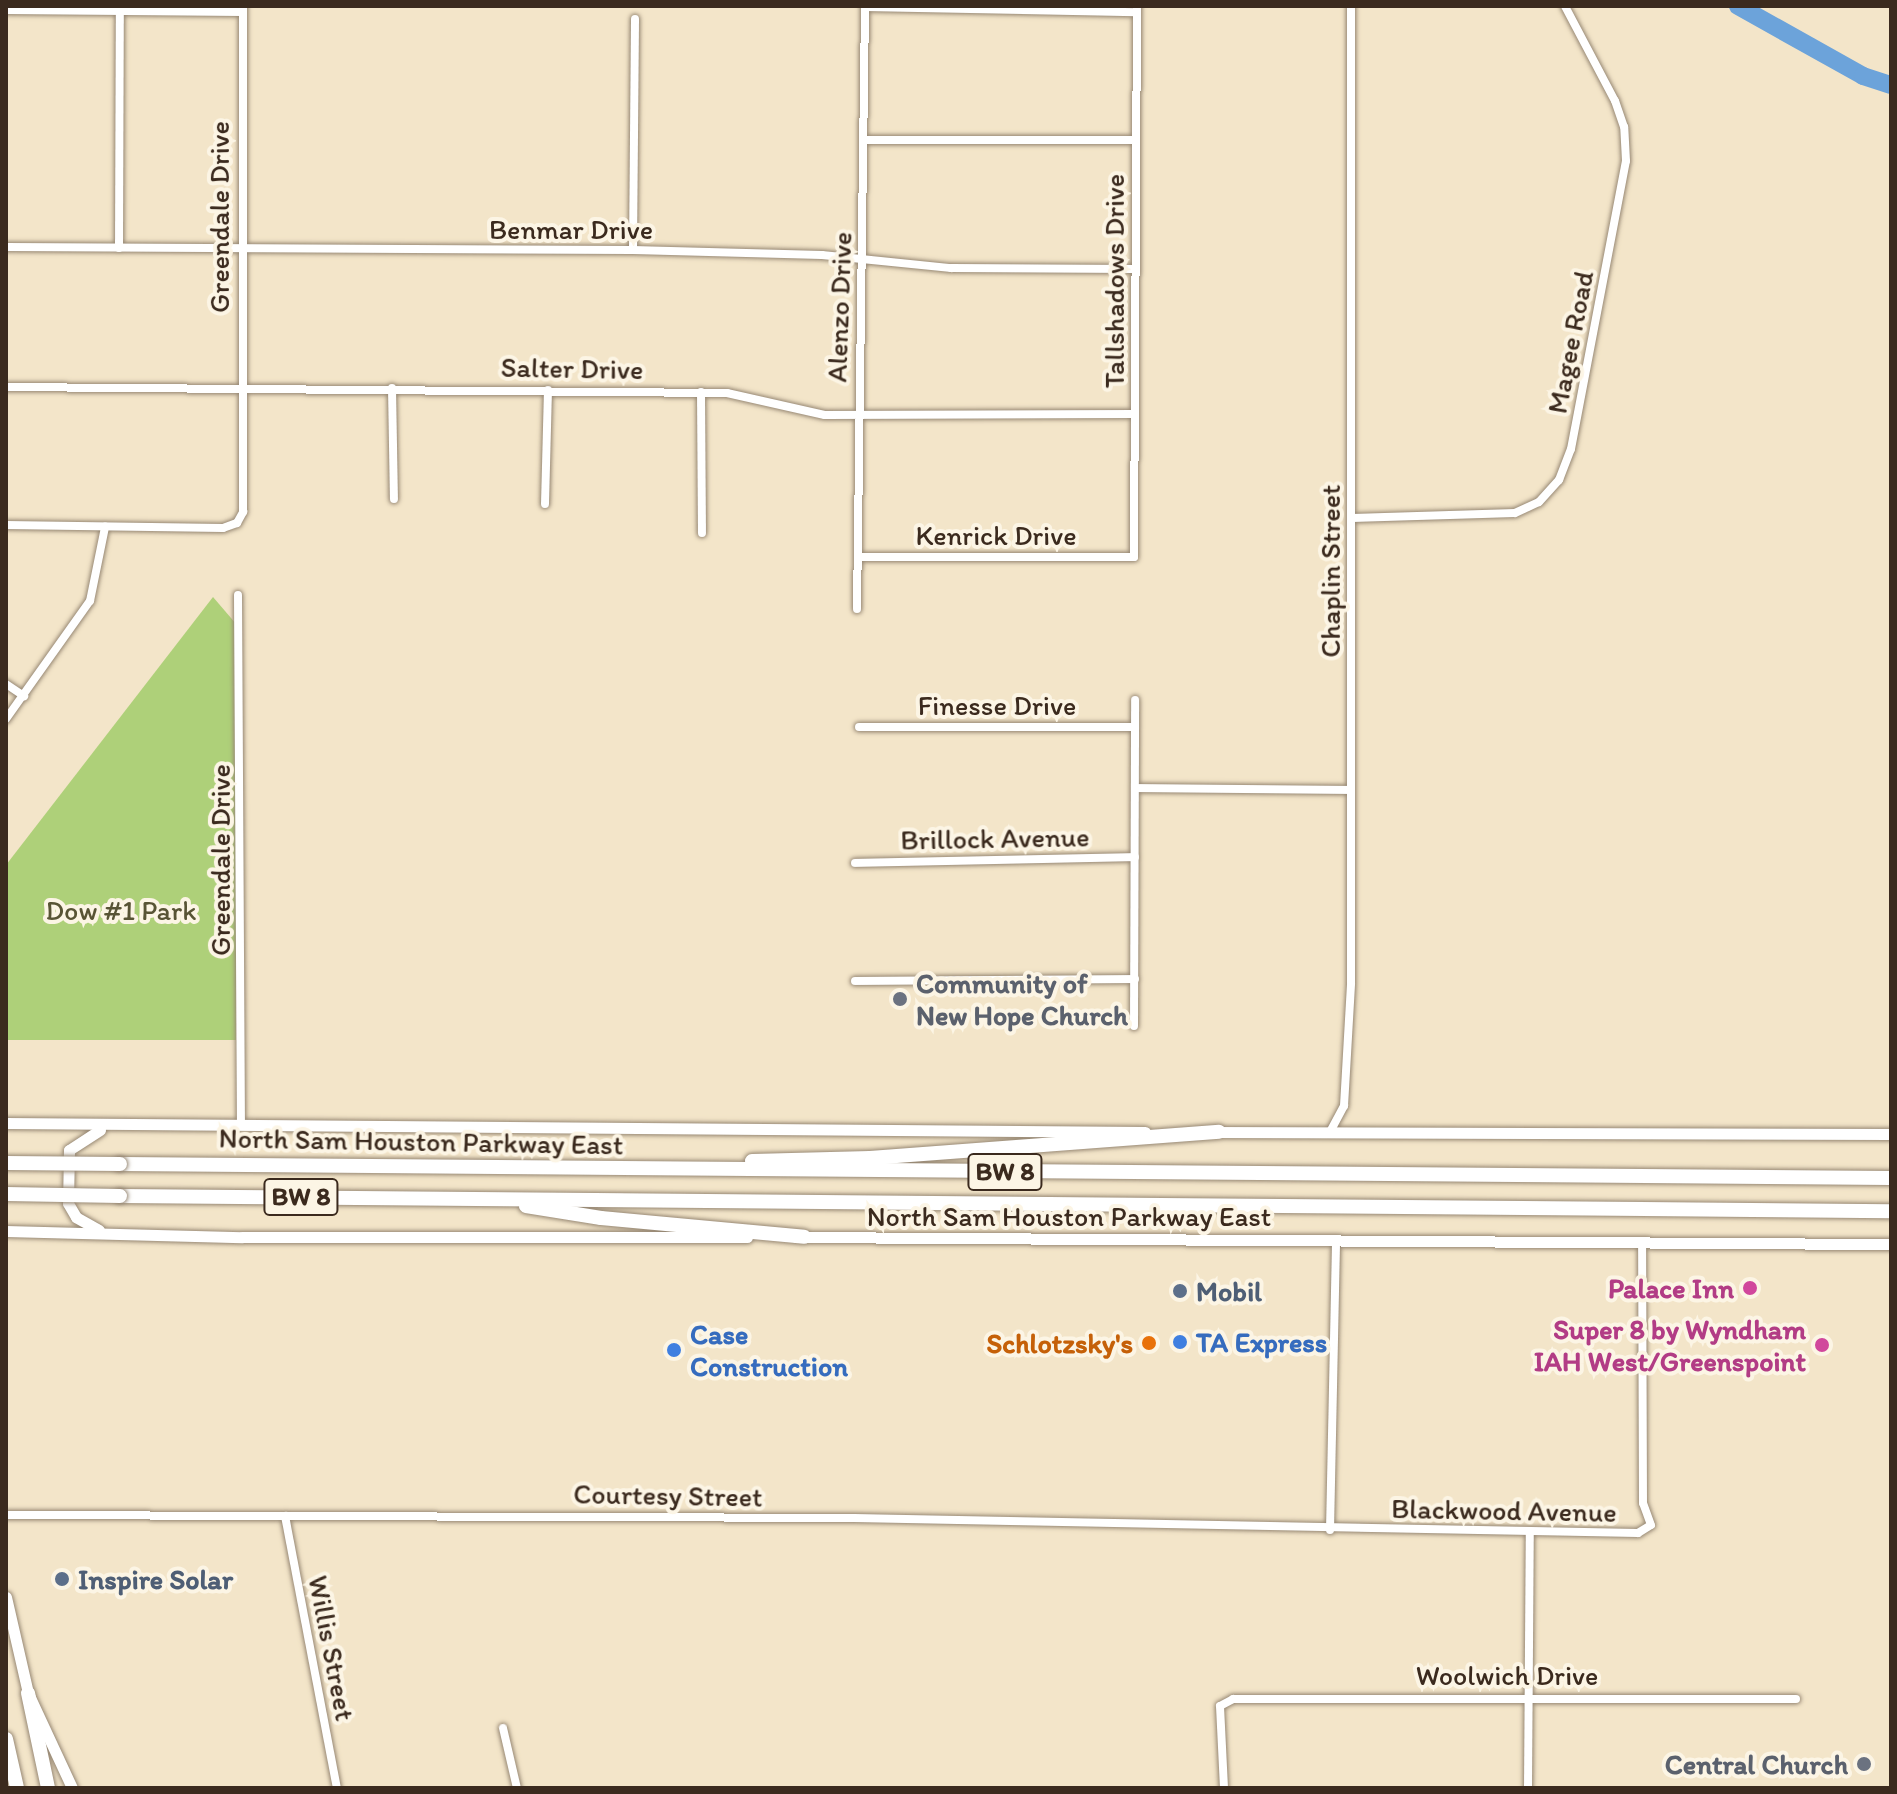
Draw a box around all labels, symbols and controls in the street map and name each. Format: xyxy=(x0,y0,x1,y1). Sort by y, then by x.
street label: Greendale Drive xyxy=(202,121,236,313)
street label: Tallshadows Drive xyxy=(1097,174,1131,388)
street label: Benmar Drive xyxy=(489,212,653,246)
street label: Alenzo Drive xyxy=(820,231,858,383)
street label: Magee Road xyxy=(1540,268,1600,416)
street label: Salter Drive xyxy=(500,350,644,386)
street label: Chaplin Street xyxy=(1313,485,1347,657)
street label: Kenrick Drive xyxy=(915,518,1077,552)
street label: Finesse Drive xyxy=(918,688,1076,722)
street label: Greendale Drive xyxy=(203,764,237,956)
street label: Brillock Avenue xyxy=(901,820,1089,856)
park label: Dow #1 Park xyxy=(46,893,196,927)
place label: Community of New Hope Church xyxy=(916,966,1129,1032)
marker: Community of New Hope Church xyxy=(891,990,909,1008)
street label: North Sam Houston Parkway East xyxy=(218,1121,624,1161)
road number: BW 8 xyxy=(967,1150,1043,1194)
road number: BW 8 xyxy=(263,1175,339,1219)
street label: North Sam Houston Parkway East xyxy=(867,1199,1271,1233)
place label: Palace Inn xyxy=(1609,1271,1734,1305)
place label: Mobil xyxy=(1196,1274,1262,1308)
marker: Palace Inn xyxy=(1741,1279,1759,1297)
marker: Mobil xyxy=(1171,1282,1189,1300)
place label: Super 8 by Wyndham IAH West/Greenspoint xyxy=(1535,1312,1806,1378)
place label: Case Construction xyxy=(690,1317,848,1383)
place label: TA Express xyxy=(1196,1325,1327,1359)
place label: Schlotzsky's xyxy=(986,1326,1133,1360)
marker: TA Express xyxy=(1171,1333,1189,1351)
marker: Schlotzsky's xyxy=(1140,1334,1158,1352)
marker: Super 8 by Wyndham IAH West/Greenspoint xyxy=(1813,1336,1831,1354)
marker: Case Construction xyxy=(665,1341,683,1359)
street label: Courtesy Street xyxy=(573,1477,763,1513)
street label: Blackwood Avenue xyxy=(1392,1491,1616,1529)
place label: Inspire Solar xyxy=(78,1562,232,1596)
marker: Inspire Solar xyxy=(53,1570,71,1588)
street label: Willis Street xyxy=(301,1573,363,1723)
street label: Woolwich Drive xyxy=(1415,1658,1599,1692)
place label: Central Church xyxy=(1664,1747,1848,1781)
marker: Central Church xyxy=(1855,1755,1873,1773)

